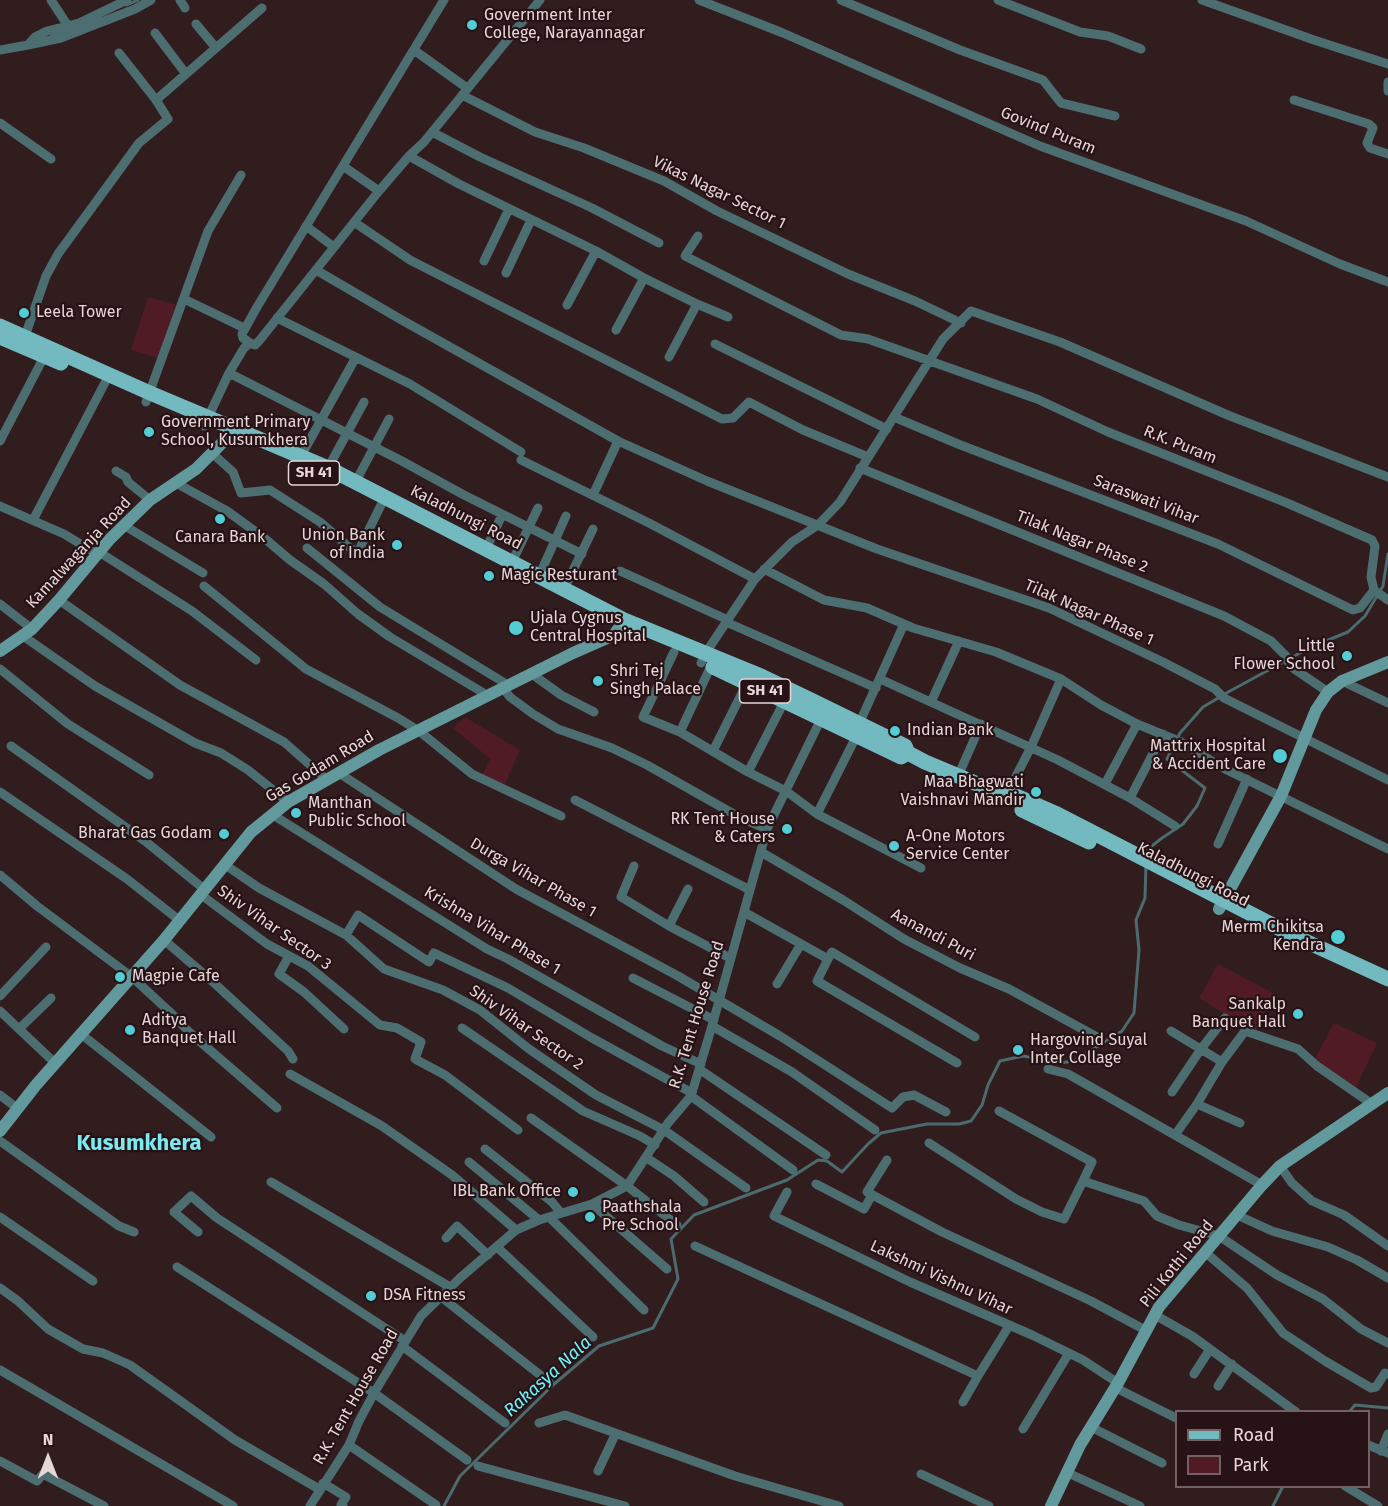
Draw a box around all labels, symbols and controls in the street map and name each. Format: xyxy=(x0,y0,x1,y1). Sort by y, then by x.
place label: Government Inter College, Narayannagar xyxy=(484,6,645,44)
marker: Government Inter College, Narayannagar xyxy=(465,18,479,32)
street label: Govind Puram xyxy=(998,103,1098,159)
street label: Vikas Nagar Sector 1 xyxy=(649,152,789,234)
place label: Leela Tower xyxy=(36,303,122,323)
marker: Leela Tower xyxy=(17,306,31,320)
place label: Government Primary School, Kusumkhera xyxy=(161,413,310,451)
street label: R.K. Puram xyxy=(1141,422,1219,468)
marker: Government Primary School, Kusumkhera xyxy=(142,425,156,439)
road number: SH 41 xyxy=(288,461,340,485)
street label: Saraswati Vihar xyxy=(1091,471,1201,529)
street label: Kaladhungi Road xyxy=(407,482,525,554)
street label: Kamalwaganja Road xyxy=(22,493,136,613)
street label: Tilak Nagar Phase 2 xyxy=(1013,507,1151,577)
marker: Canara Bank xyxy=(213,512,227,526)
place label: Union Bank of India xyxy=(302,526,385,564)
place label: Canara Bank xyxy=(175,528,265,548)
marker: Union Bank of India xyxy=(390,538,404,552)
place label: Magic Resturant xyxy=(501,566,617,586)
marker: Magic Resturant xyxy=(482,569,496,583)
street label: Tilak Nagar Phase 1 xyxy=(1021,576,1157,650)
place label: Ujala Cygnus Central Hospital xyxy=(530,609,646,647)
marker: Ujala Cygnus Central Hospital xyxy=(507,619,525,637)
place label: Little Flower School xyxy=(1234,637,1335,675)
marker: Little Flower School xyxy=(1340,649,1354,663)
place label: Shri Tej Singh Palace xyxy=(610,662,701,700)
marker: Shri Tej Singh Palace xyxy=(591,674,605,688)
road number: SH 41 xyxy=(740,679,790,703)
place label: Indian Bank xyxy=(907,721,993,741)
marker: Indian Bank xyxy=(888,724,902,738)
street label: Gas Godam Road xyxy=(262,727,378,807)
place label: Mattrix Hospital & Accident Care xyxy=(1150,737,1266,775)
marker: Mattrix Hospital & Accident Care xyxy=(1271,747,1289,765)
place label: Maa Bhagwati Vaishnavi Mandir xyxy=(900,773,1024,811)
marker: Maa Bhagwati Vaishnavi Mandir xyxy=(1029,785,1043,799)
place label: Manthan Public School xyxy=(308,794,406,832)
marker: Manthan Public School xyxy=(289,806,303,820)
place label: RK Tent House & Caters xyxy=(670,810,775,848)
marker: RK Tent House & Caters xyxy=(780,822,794,836)
place label: Bharat Gas Godam xyxy=(78,824,212,844)
marker: Bharat Gas Godam xyxy=(217,827,231,841)
place label: A-One Motors Service Center xyxy=(906,827,1009,865)
street label: Durga Vihar Phase 1 xyxy=(466,834,600,922)
marker: A-One Motors Service Center xyxy=(887,839,901,853)
street label: Kaladhungi Road xyxy=(1134,839,1252,911)
street label: Shiv Vihar Sector 3 xyxy=(213,881,335,975)
street label: Krishna Vihar Phase 1 xyxy=(420,883,564,979)
street label: Aanandi Puri xyxy=(888,905,978,965)
place label: Merm Chikitsa Kendra xyxy=(1222,918,1324,956)
marker: Merm Chikitsa Kendra xyxy=(1329,928,1347,946)
street label: R.K. Tent House Road xyxy=(665,939,729,1091)
place label: Magpie Cafe xyxy=(132,967,220,987)
marker: Magpie Cafe xyxy=(113,970,127,984)
street label: Shiv Vihar Sector 2 xyxy=(465,981,587,1075)
place label: Sankalp Banquet Hall xyxy=(1192,995,1286,1033)
marker: Sankalp Banquet Hall xyxy=(1291,1007,1305,1021)
place label: Aditya Banquet Hall xyxy=(142,1011,236,1049)
marker: Aditya Banquet Hall xyxy=(123,1023,137,1037)
place label: Hargovind Suyal Inter Collage xyxy=(1030,1031,1147,1069)
marker: Hargovind Suyal Inter Collage xyxy=(1011,1043,1025,1057)
district label: Kusumkhera xyxy=(76,1131,202,1157)
place label: IBL Bank Office xyxy=(452,1182,561,1202)
marker: IBL Bank Office xyxy=(566,1185,580,1199)
place label: Paathshala Pre School xyxy=(602,1198,682,1236)
marker: Paathshala Pre School xyxy=(583,1210,597,1224)
street label: Pili Kothi Road xyxy=(1136,1217,1218,1311)
street label: Lakshmi Vishnu Vihar xyxy=(867,1237,1015,1319)
place label: DSA Fitness xyxy=(383,1286,466,1306)
marker: DSA Fitness xyxy=(364,1289,378,1303)
street label: R.K. Tent House Road xyxy=(309,1326,403,1468)
water label: Rakasya Nala xyxy=(500,1332,596,1422)
legend xyxy=(1175,1410,1370,1488)
text: Road xyxy=(1233,1424,1275,1446)
north arrow xyxy=(18,1428,78,1488)
text: N xyxy=(43,1430,53,1449)
text: Park xyxy=(1233,1454,1268,1476)

